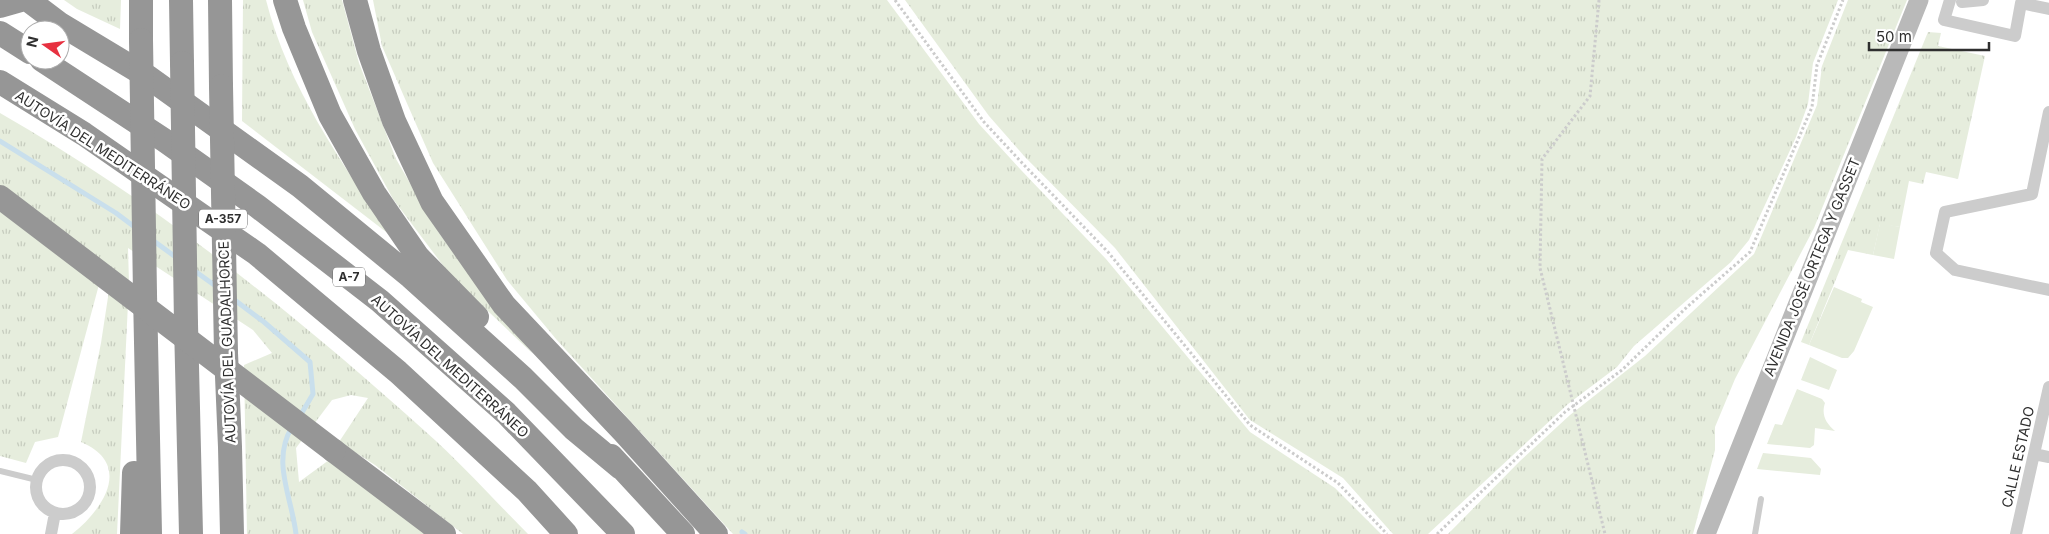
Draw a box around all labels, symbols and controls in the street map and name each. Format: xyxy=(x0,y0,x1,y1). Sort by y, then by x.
north arrow xyxy=(20,20,70,70)
scale bar xyxy=(1869,20,1989,52)
text: 50 m xyxy=(1876,27,1912,46)
text: N xyxy=(22,35,41,49)
street label: AUTOVÍA DEL MEDITERRÁNEO xyxy=(12,86,194,213)
street label: AVENIDA JOSÉ ORTEGA Y GASSET xyxy=(1760,155,1863,378)
road number: A-357 xyxy=(199,210,247,228)
street label: AUTOVÍA DEL GUADALHORCE xyxy=(214,241,239,443)
road number: A-7 xyxy=(333,268,365,286)
street label: AUTOVÍA DEL MEDITERRÁNEO xyxy=(368,290,532,441)
street label: CALLE ESTADO xyxy=(1998,405,2037,509)

